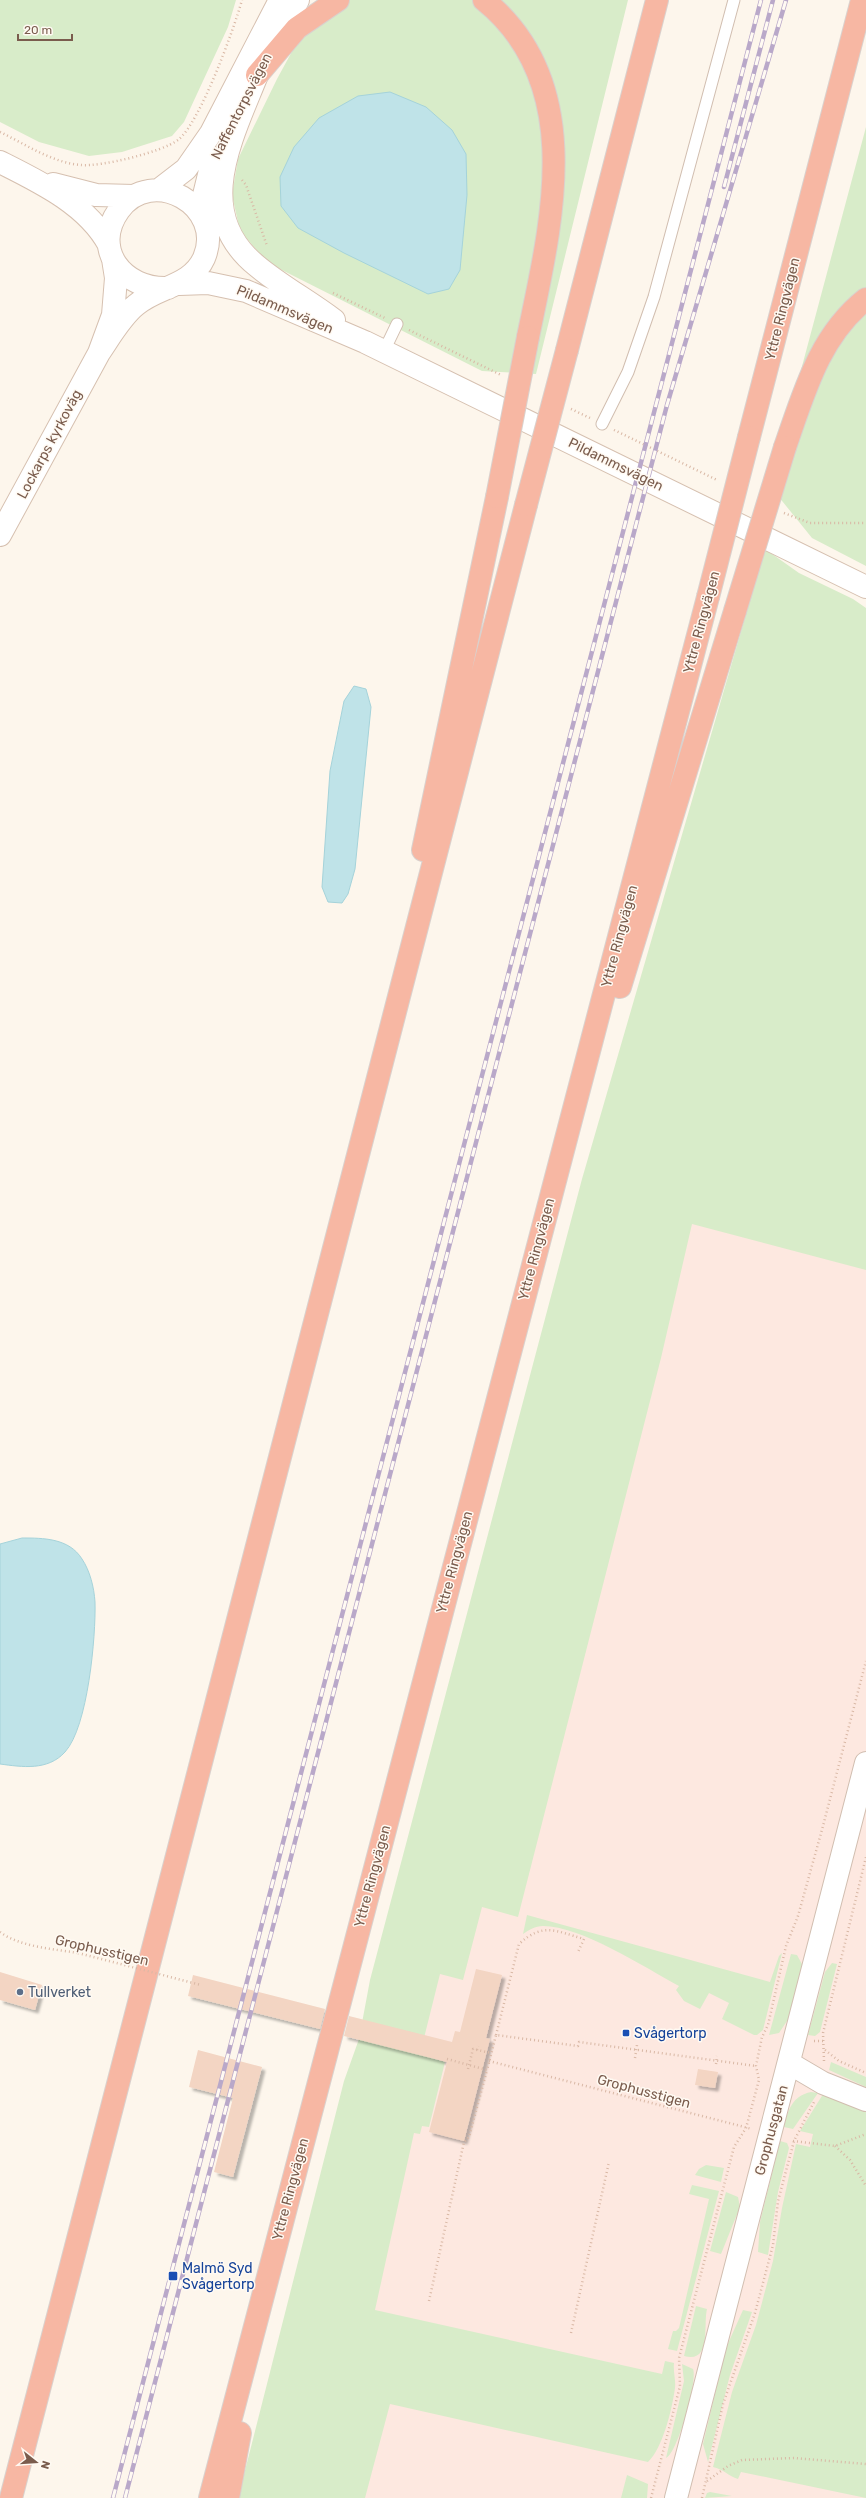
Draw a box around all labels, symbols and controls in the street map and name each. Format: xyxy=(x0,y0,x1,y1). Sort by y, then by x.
scale bar xyxy=(18,16,72,42)
text: 20 m xyxy=(24,23,52,37)
street label: Naffentorpsvägen xyxy=(207,50,276,162)
street label: Yttre Ringvägen xyxy=(762,256,803,362)
street label: Pildammsvägen xyxy=(234,281,336,338)
street label: Lockarps kyrkoväg xyxy=(14,387,85,502)
street label: Pildammsvägen xyxy=(566,434,666,495)
street label: Yttre Ringvägen xyxy=(680,569,723,675)
street label: Yttre Ringvägen xyxy=(598,883,641,989)
street label: Yttre Ringvägen xyxy=(515,1196,558,1302)
street label: Yttre Ringvägen xyxy=(433,1509,476,1615)
street label: Yttre Ringvägen xyxy=(351,1823,394,1929)
street label: Grophusstigen xyxy=(53,1931,151,1970)
place label: Tullverket xyxy=(28,1984,92,2001)
marker: Tullverket xyxy=(15,1987,25,1997)
place label: Svågertorp xyxy=(634,2025,707,2042)
marker: Svågertorp xyxy=(621,2028,631,2038)
street label: Grophusstigen xyxy=(595,2071,692,2112)
street label: Grophusgatan xyxy=(751,2083,792,2177)
street label: Yttre Ringvägen xyxy=(269,2136,312,2242)
place label: Malmö Syd Svågertorp xyxy=(182,2260,255,2293)
marker: Malmö Syd Svågertorp xyxy=(167,2270,179,2282)
north arrow xyxy=(16,2442,56,2482)
text: N xyxy=(38,2459,52,2471)

